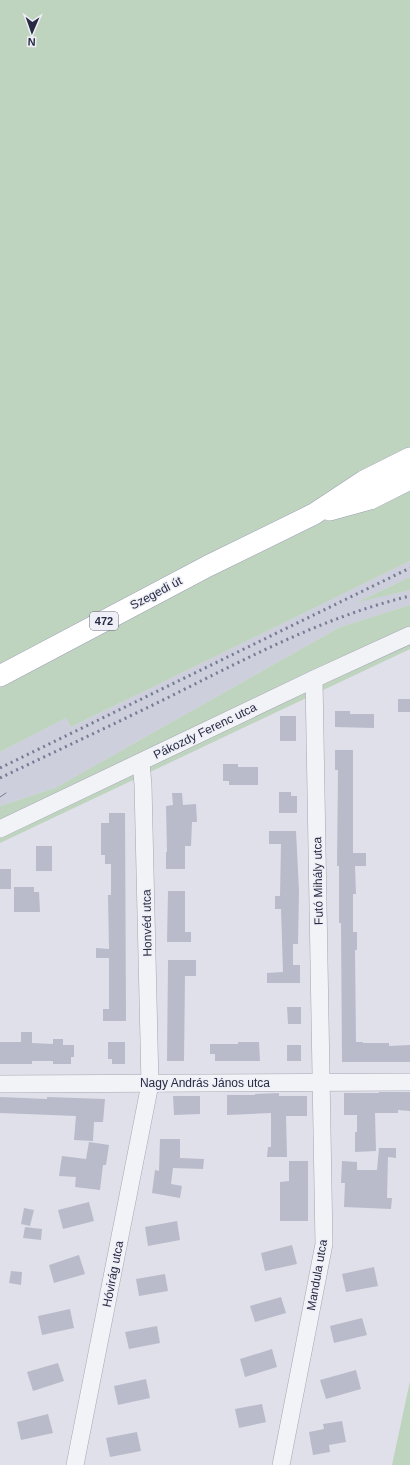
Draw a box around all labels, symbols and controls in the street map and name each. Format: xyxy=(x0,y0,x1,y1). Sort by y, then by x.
north arrow xyxy=(12,12,52,52)
text: N xyxy=(27,36,36,48)
street label: Szegedi út xyxy=(128,573,185,612)
road number: 472 xyxy=(90,612,118,630)
street label: Pákozdy Ferenc utca xyxy=(151,700,259,762)
street label: Futó Mihály utca xyxy=(310,837,326,925)
street label: Honvéd utca xyxy=(139,889,155,957)
street label: Nagy András János utca xyxy=(140,1076,270,1090)
street label: Mandula utca xyxy=(304,1238,330,1312)
street label: Hóvirág utca xyxy=(100,1239,126,1308)

